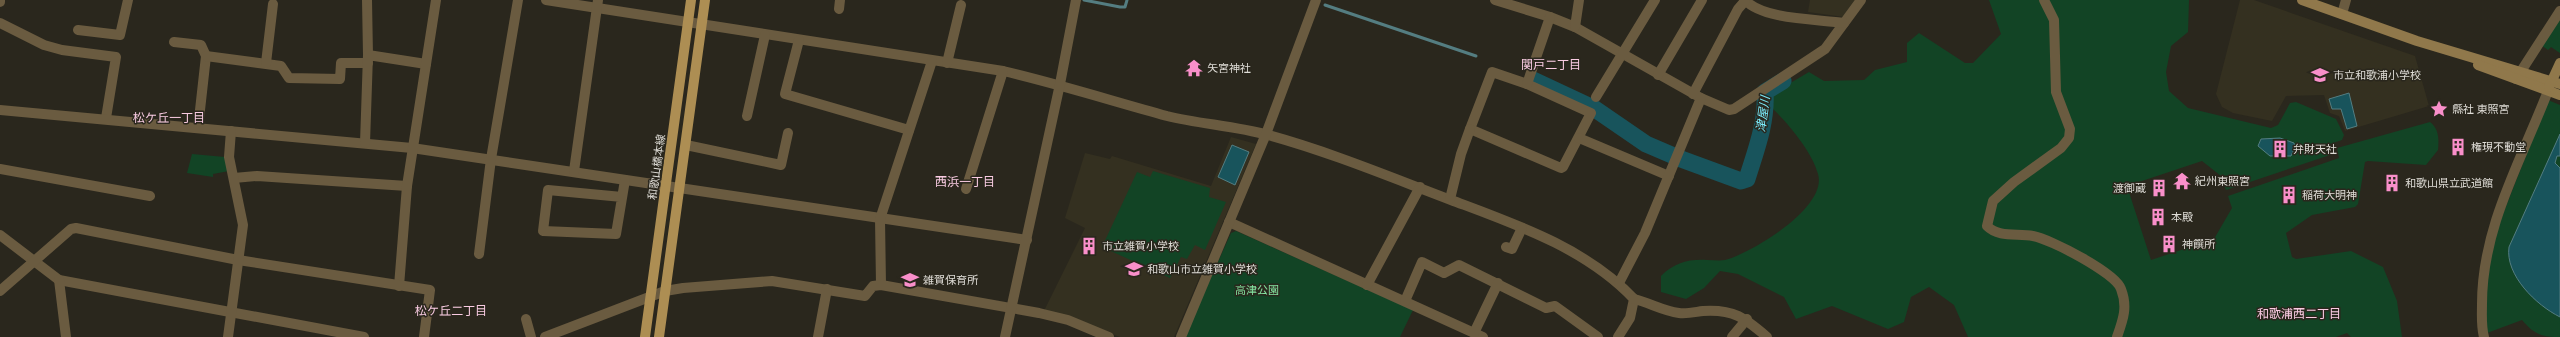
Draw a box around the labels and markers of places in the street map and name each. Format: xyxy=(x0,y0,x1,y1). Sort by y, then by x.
temple icon: 矢宮神社 xyxy=(1184,58,1204,78)
place label: 矢宮神社 xyxy=(1207,62,1251,75)
school or university icon: 市立和歌浦小学校 xyxy=(2310,65,2330,85)
place label: 市立和歌浦小学校 xyxy=(2333,69,2421,82)
place icon: 縣社 東照宮 xyxy=(2429,99,2449,119)
place label: 縣社 東照宮 xyxy=(2452,103,2510,116)
building icon: 権現不動堂 xyxy=(2448,137,2468,157)
building icon: 弁財天社 xyxy=(2270,139,2290,159)
place label: 権現不動堂 xyxy=(2471,141,2526,154)
place label: 弁財天社 xyxy=(2293,143,2337,156)
temple icon: 紀州東照宮 xyxy=(2172,171,2192,191)
building icon: 和歌山県立武道館 xyxy=(2382,173,2402,193)
place label: 紀州東照宮 xyxy=(2195,175,2250,188)
place label: 和歌山県立武道館 xyxy=(2405,177,2493,190)
building icon: 渡御蔵 xyxy=(2149,178,2169,198)
place label: 渡御蔵 xyxy=(2113,182,2146,195)
building icon: 稲荷大明神 xyxy=(2279,185,2299,205)
place label: 稲荷大明神 xyxy=(2302,189,2357,202)
building icon: 本殿 xyxy=(2148,207,2168,227)
place label: 本殿 xyxy=(2171,211,2193,224)
building icon: 神饌所 xyxy=(2159,234,2179,254)
building icon: 市立雑賀小学校 xyxy=(1079,236,1099,256)
place label: 神饌所 xyxy=(2182,238,2216,251)
place label: 市立雑賀小学校 xyxy=(1102,240,1179,253)
school or university icon: 和歌山市立雑賀小学校 xyxy=(1124,259,1144,279)
place label: 和歌山市立雑賀小学校 xyxy=(1147,263,1257,276)
school or university icon: 雑賀保育所 xyxy=(900,270,920,290)
place label: 雑賀保育所 xyxy=(923,274,979,287)

